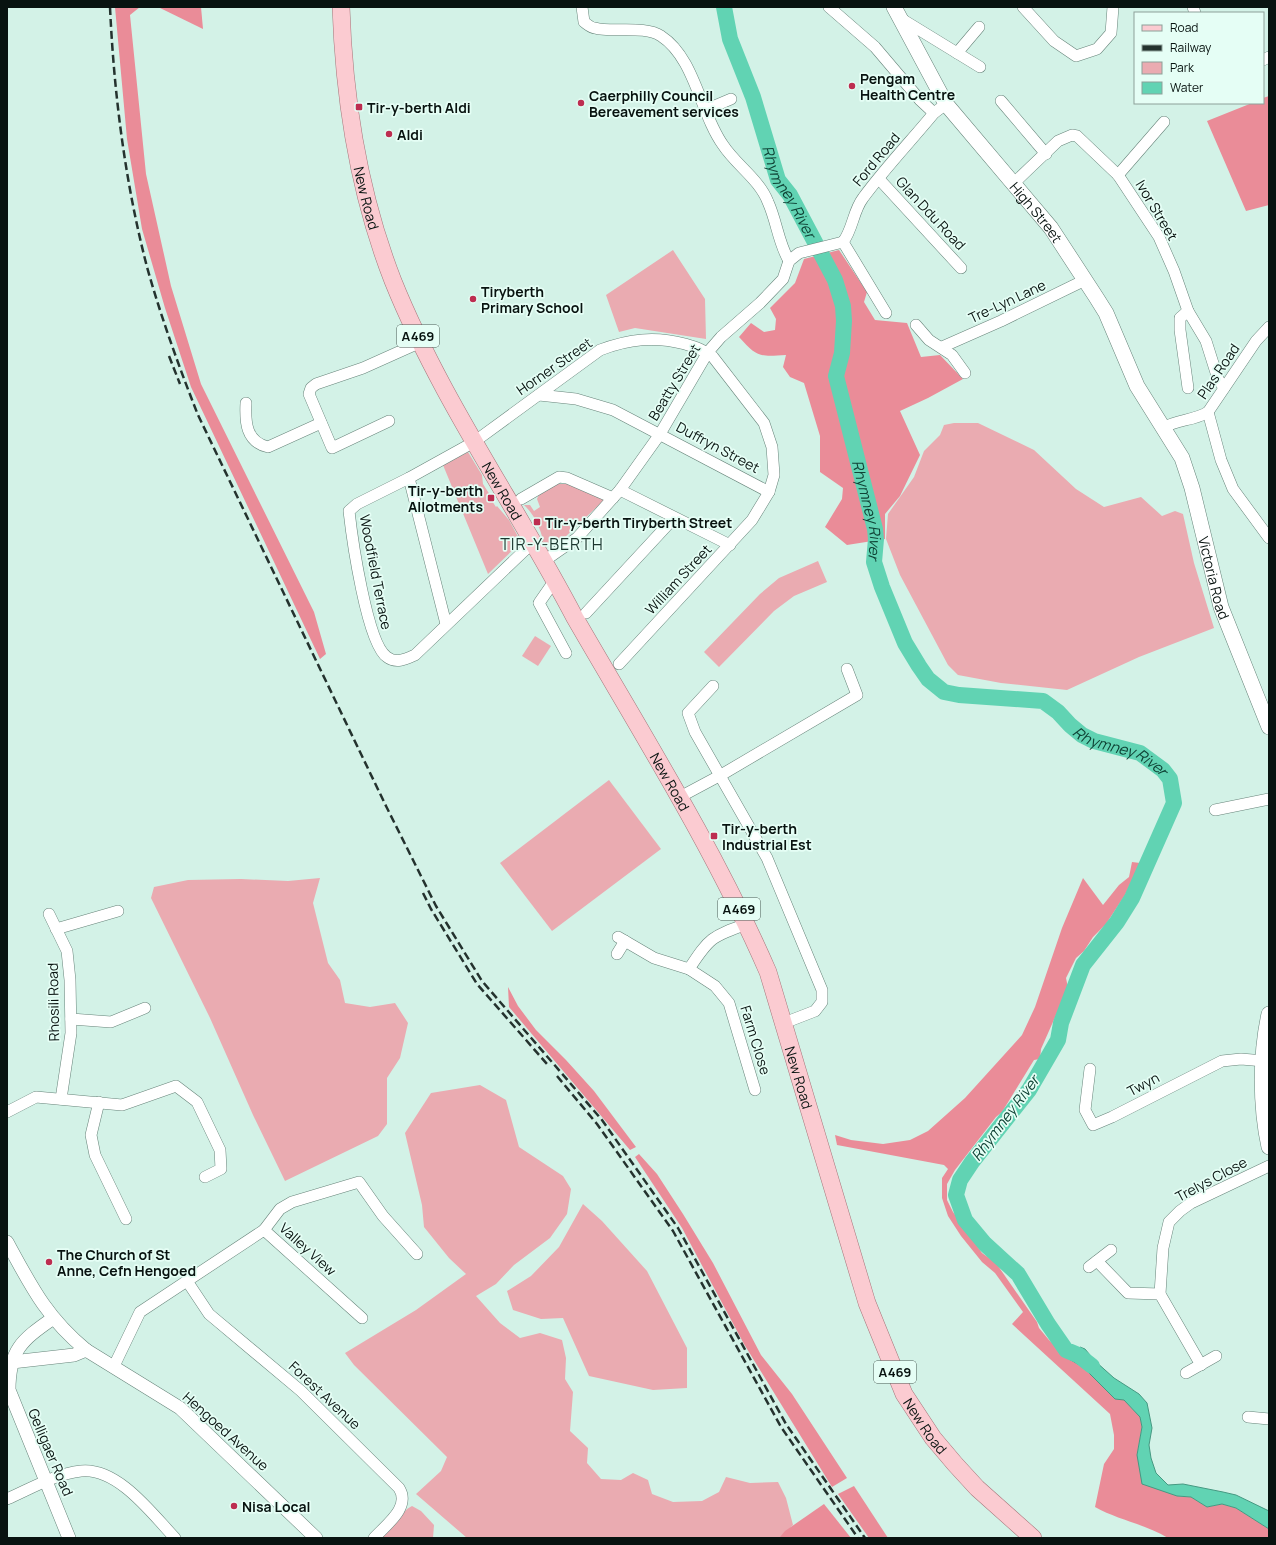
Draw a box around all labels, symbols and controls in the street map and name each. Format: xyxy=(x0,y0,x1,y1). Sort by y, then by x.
legend xyxy=(1134,12,1264,104)
text: Road xyxy=(1170,19,1198,36)
text: Railway xyxy=(1170,39,1212,56)
text: Park xyxy=(1170,59,1195,76)
place label: Pengam Health Centre xyxy=(860,69,955,104)
text: Water xyxy=(1170,79,1204,96)
marker: Pengam Health Centre xyxy=(847,81,857,91)
place label: Caerphilly Council Bereavement services xyxy=(589,86,739,121)
place label: Tir-y-berth Aldi xyxy=(367,98,471,117)
marker: Caerphilly Council Bereavement services xyxy=(576,98,586,108)
marker: Tir-y-berth Aldi xyxy=(354,102,364,112)
place label: Aldi xyxy=(397,125,423,144)
street label: Ford Road xyxy=(848,128,904,190)
marker: Aldi xyxy=(384,129,394,139)
water label: Rhymney River xyxy=(758,143,823,244)
street label: New Road xyxy=(350,165,384,232)
street label: Glan Ddu Road xyxy=(892,172,970,254)
street label: Ivor Street xyxy=(1132,176,1183,244)
street label: High Street xyxy=(1006,177,1067,246)
street label: Tre-Lyn Lane xyxy=(965,275,1049,327)
place label: Tiryberth Primary School xyxy=(481,282,583,317)
marker: Tiryberth Primary School xyxy=(468,294,478,304)
road number: A469 xyxy=(397,325,439,347)
street label: Horner Street xyxy=(512,333,596,399)
street label: Beatty Street xyxy=(644,340,705,424)
street label: Plas Road xyxy=(1193,340,1243,402)
street label: Duffryn Street xyxy=(673,417,763,477)
street label: New Road xyxy=(478,458,527,523)
water label: Rhymney River xyxy=(847,458,887,563)
place label: Tir-y-berth Allotments xyxy=(408,481,483,516)
marker: Tir-y-berth Allotments xyxy=(486,493,496,503)
street label: Woodfield Terrace xyxy=(356,513,396,631)
place label: Tir-y-berth Tiryberth Street xyxy=(545,513,732,532)
marker: Tir-y-berth Tiryberth Street xyxy=(532,517,542,527)
district label: TIR-Y-BERTH xyxy=(500,533,604,555)
street label: Victoria Road xyxy=(1195,534,1234,622)
street label: William Street xyxy=(641,540,716,618)
water label: Rhymney River xyxy=(1069,721,1175,781)
street label: New Road xyxy=(646,749,695,814)
place label: Tir-y-berth Industrial Est xyxy=(722,819,812,854)
marker: Tir-y-berth Industrial Est xyxy=(709,831,719,841)
road number: A469 xyxy=(718,898,760,920)
street label: Rhosili Road xyxy=(43,963,63,1041)
street label: Farm Close xyxy=(736,1003,776,1077)
street label: New Road xyxy=(781,1044,818,1111)
street label: Twyn xyxy=(1124,1068,1162,1100)
water label: Rhymney River xyxy=(966,1069,1046,1165)
street label: Trelys Close xyxy=(1172,1152,1250,1206)
street label: Valley View xyxy=(275,1218,341,1280)
place label: The Church of St Anne, Cefn Hengoed xyxy=(57,1245,196,1280)
marker: The Church of St Anne, Cefn Hengoed xyxy=(44,1257,54,1267)
street label: Forest Avenue xyxy=(285,1357,365,1433)
road number: A469 xyxy=(874,1361,916,1383)
street label: Hengoed Avenue xyxy=(179,1387,273,1475)
street label: New Road xyxy=(899,1394,952,1458)
street label: Gelligaer Road xyxy=(24,1405,78,1499)
place label: Nisa Local xyxy=(242,1497,310,1516)
marker: Nisa Local xyxy=(229,1501,239,1511)

